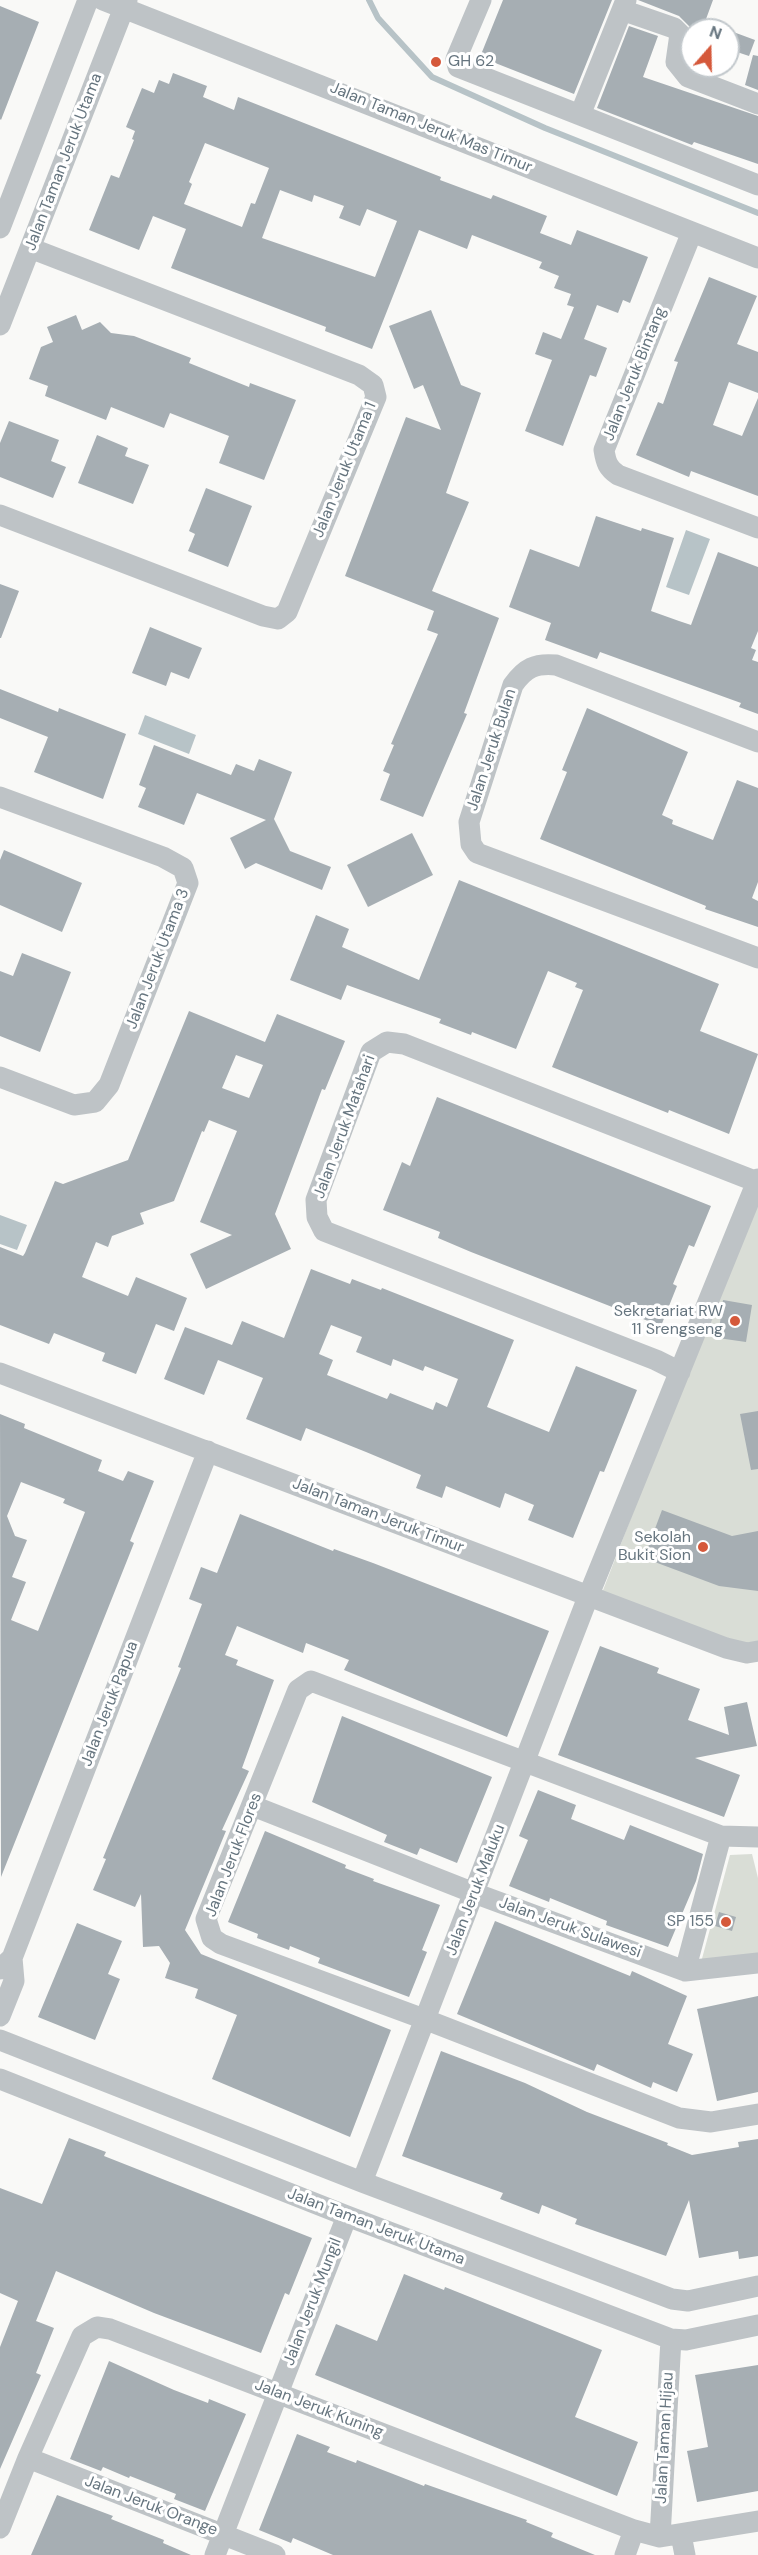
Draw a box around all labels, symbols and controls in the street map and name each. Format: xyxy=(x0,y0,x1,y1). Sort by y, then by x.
north arrow xyxy=(680,18,740,78)
text: N xyxy=(707,21,725,44)
place label: GH 62 xyxy=(448,52,494,72)
marker: GH 62 xyxy=(429,55,443,69)
street label: Jalan Taman Jeruk Utama xyxy=(21,71,107,253)
street label: Jalan Taman Jeruk Mas Timur xyxy=(327,79,535,177)
street label: Jalan Jeruk Bintang xyxy=(599,304,671,444)
street label: Jalan Jeruk Utama 1 xyxy=(309,399,381,541)
street label: Jalan Jeruk Bulan xyxy=(463,687,521,813)
street label: Jalan Jeruk Utama 3 xyxy=(122,886,194,1032)
street label: Jalan Jeruk Matahari xyxy=(310,1053,380,1201)
place label: Sekretariat RW 11 Srengseng xyxy=(614,1302,723,1340)
marker: Sekretariat RW 11 Srengseng xyxy=(728,1314,742,1328)
street label: Jalan Taman Jeruk Timur xyxy=(290,1474,466,1558)
place label: Sekolah Bukit Sion xyxy=(618,1528,691,1566)
marker: Sekolah Bukit Sion xyxy=(696,1540,710,1554)
street label: Jalan Jeruk Papua xyxy=(77,1639,143,1769)
street label: Jalan Jeruk Flores xyxy=(202,1790,266,1920)
street label: Jalan Jeruk Maluku xyxy=(442,1822,510,1958)
street label: Jalan Jeruk Sulawesi xyxy=(496,1893,644,1963)
place label: SP 155 xyxy=(667,1912,714,1932)
marker: SP 155 xyxy=(719,1915,733,1929)
street label: Jalan Taman Jeruk Utama xyxy=(285,2184,467,2270)
street label: Jalan Jeruk Mungil xyxy=(280,2236,346,2368)
street label: Jalan Taman Hijau xyxy=(652,2372,678,2504)
street label: Jalan Jeruk Kuning xyxy=(252,2376,386,2442)
street label: Jalan Jeruk Orange xyxy=(82,2472,220,2540)

